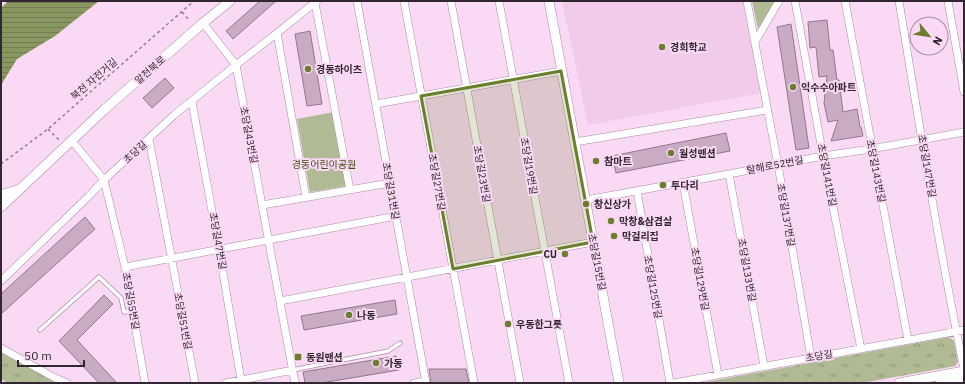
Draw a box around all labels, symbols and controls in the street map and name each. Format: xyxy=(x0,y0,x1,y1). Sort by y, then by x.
north arrow xyxy=(909,16,949,56)
text: N xyxy=(930,34,946,48)
place label: 경희학교 xyxy=(670,41,707,54)
marker: 경희학교 xyxy=(657,42,667,52)
street label: 알천북로 xyxy=(132,53,168,87)
street label: 북천 자전거길 xyxy=(68,55,120,103)
place label: 경동하이츠 xyxy=(316,63,362,76)
marker: 경동하이츠 xyxy=(303,64,313,74)
place label: 익수수아파트 xyxy=(801,81,856,94)
marker: 익수수아파트 xyxy=(788,82,798,92)
street label: 초당길43번길 xyxy=(237,105,261,165)
street label: 초당길147번길 xyxy=(915,133,939,199)
street label: 초당길19번길 xyxy=(518,136,540,196)
street label: 초당길 xyxy=(120,138,150,166)
street label: 초당길143번길 xyxy=(864,138,888,204)
street label: 초당길141번길 xyxy=(815,142,839,208)
street label: 초당길23번길 xyxy=(471,144,493,204)
place label: 월성맨션 xyxy=(679,147,716,160)
marker: 월성맨션 xyxy=(666,148,676,158)
street label: 초당길27번길 xyxy=(426,152,448,212)
street label: 탈해로52번길 xyxy=(745,153,805,177)
place label: 참마트 xyxy=(604,155,632,168)
marker: 참마트 xyxy=(591,156,601,166)
park label: 경동어린이공원 xyxy=(292,158,356,171)
street label: 초당길31번길 xyxy=(380,161,402,221)
place label: 투다리 xyxy=(671,179,699,192)
marker: 투다리 xyxy=(658,180,668,190)
street label: 초당길137번길 xyxy=(774,182,798,248)
place label: 창신상가 xyxy=(594,198,632,211)
marker: 창신상가 xyxy=(581,199,591,209)
street label: 초당길47번길 xyxy=(207,211,229,271)
place label: 막창&삼겹살 xyxy=(619,215,672,228)
marker: 막창&삼겹살 xyxy=(606,216,616,226)
place label: 막걸리집 xyxy=(622,230,659,243)
marker: 막걸리집 xyxy=(609,231,619,241)
street label: 초당길15번길 xyxy=(585,232,609,292)
street label: 초당길133번길 xyxy=(735,237,759,303)
street label: 초당길129번길 xyxy=(688,246,712,312)
place label: CU xyxy=(544,248,557,261)
marker: CU xyxy=(560,249,570,259)
street label: 초당길125번길 xyxy=(641,254,665,320)
street label: 초당길55번길 xyxy=(120,271,142,331)
street label: 초당길51번길 xyxy=(171,291,195,351)
place label: 나동 xyxy=(357,309,375,322)
marker: 나동 xyxy=(344,310,354,320)
place label: 우동한그릇 xyxy=(516,318,562,331)
marker: 우동한그릇 xyxy=(503,319,513,329)
scale bar xyxy=(18,342,84,368)
street label: 초당길 xyxy=(804,347,834,365)
text: 50 m xyxy=(24,348,52,363)
place label: 동원맨션 xyxy=(306,351,343,364)
marker: 동원맨션 xyxy=(293,352,303,362)
place label: 가동 xyxy=(384,357,402,370)
marker: 가동 xyxy=(371,358,381,368)

